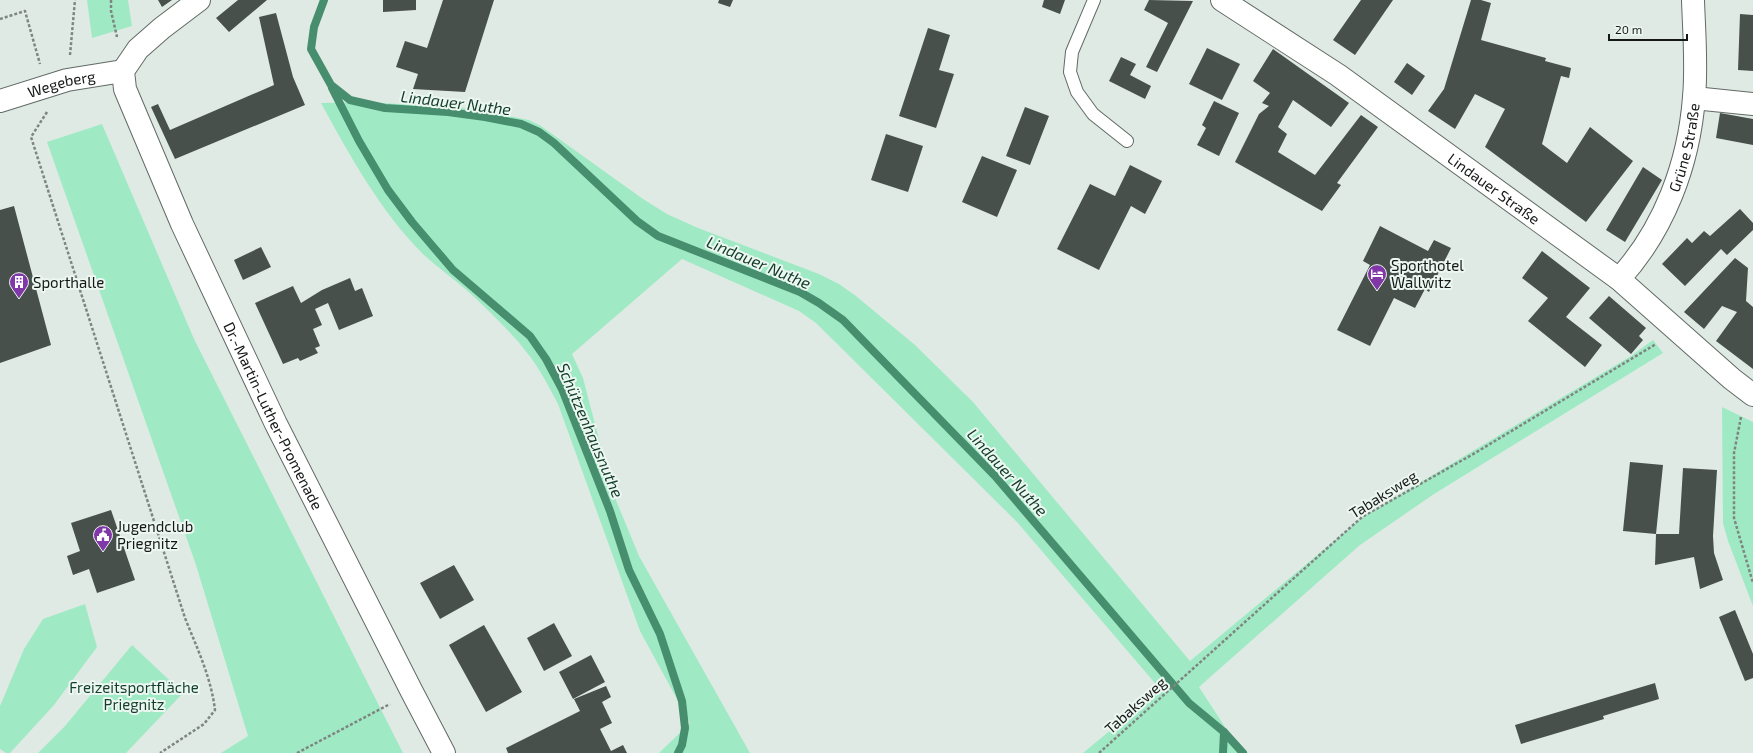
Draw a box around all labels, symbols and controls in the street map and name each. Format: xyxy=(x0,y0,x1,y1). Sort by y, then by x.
scale bar xyxy=(1609,16,1687,42)
text: 20 m xyxy=(1615,22,1642,36)
street label: Wegeberg xyxy=(25,66,97,101)
water label: Lindauer Nuthe xyxy=(400,86,513,118)
street label: Grüne Straße xyxy=(1665,102,1702,194)
street label: Lindauer Straße xyxy=(1445,149,1544,228)
water label: Lindauer Nuthe xyxy=(704,232,814,293)
place label: Sporthotel Wallwitz xyxy=(1391,256,1464,291)
hotel icon: Sporthotel Wallwitz xyxy=(1366,263,1388,291)
building icon: Sporthalle xyxy=(8,271,30,299)
place label: Sporthalle xyxy=(33,273,104,291)
street label: Dr.-Martin-Luther-Promenade xyxy=(220,319,327,513)
water label: Schützenhausnuthe xyxy=(554,360,628,501)
water label: Lindauer Nuthe xyxy=(964,424,1053,520)
street label: Tabaksweg xyxy=(1346,466,1421,522)
place label: Jugendclub Priegnitz xyxy=(117,517,193,552)
public building icon: Jugendclub Priegnitz xyxy=(92,524,114,552)
street label: Tabaksweg xyxy=(1101,672,1170,737)
park label: Freizeitsportfläche Priegnitz xyxy=(69,678,199,713)

